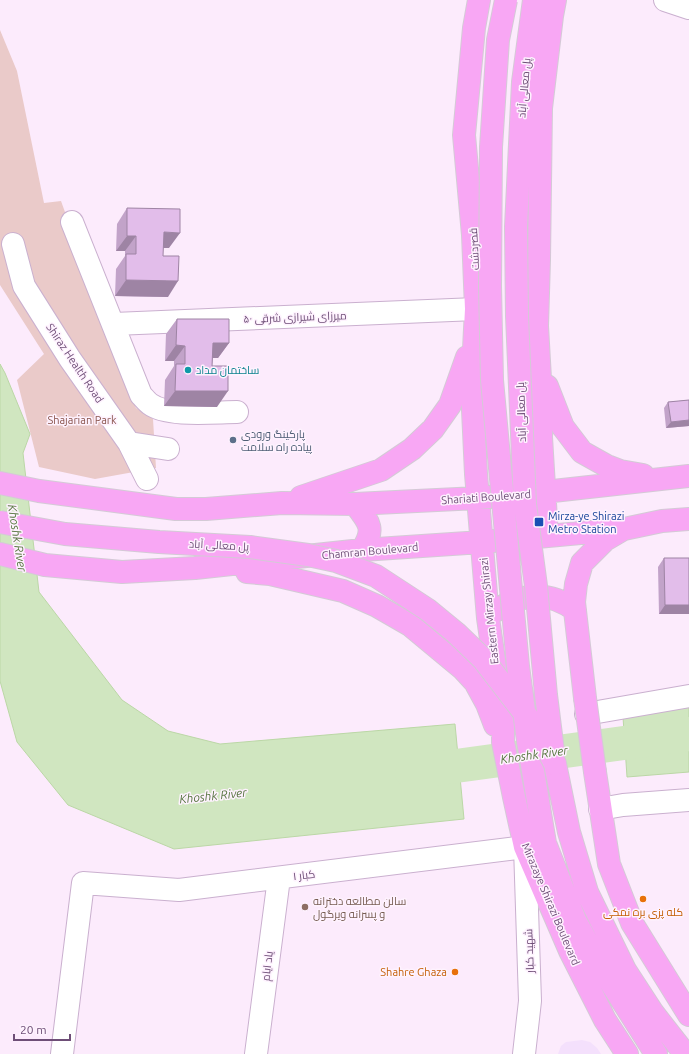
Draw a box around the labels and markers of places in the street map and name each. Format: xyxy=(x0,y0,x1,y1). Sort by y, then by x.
place label: ساختمان مداد xyxy=(196,364,259,377)
marker: ساختمان مداد xyxy=(183,365,193,375)
place label: پارکینگ ورودی پیاده راه سلامت xyxy=(241,428,312,454)
marker: پارکینگ ورودی پیاده راه سلامت xyxy=(228,435,238,445)
place label: Mirza-ye Shirazi Metro Station xyxy=(548,510,624,535)
marker: Mirza-ye Shirazi Metro Station xyxy=(533,516,545,528)
marker: کله پزی بره نمکی xyxy=(638,894,648,904)
place label: سالن مطالعه دخترانه و پسرانه ویرگول xyxy=(313,895,406,921)
marker: سالن مطالعه دخترانه و پسرانه ویرگول xyxy=(300,902,310,912)
place label: کله پزی بره نمکی xyxy=(603,906,683,919)
place label: Shahre Ghaza xyxy=(380,966,447,978)
marker: Shahre Ghaza xyxy=(450,967,460,977)

